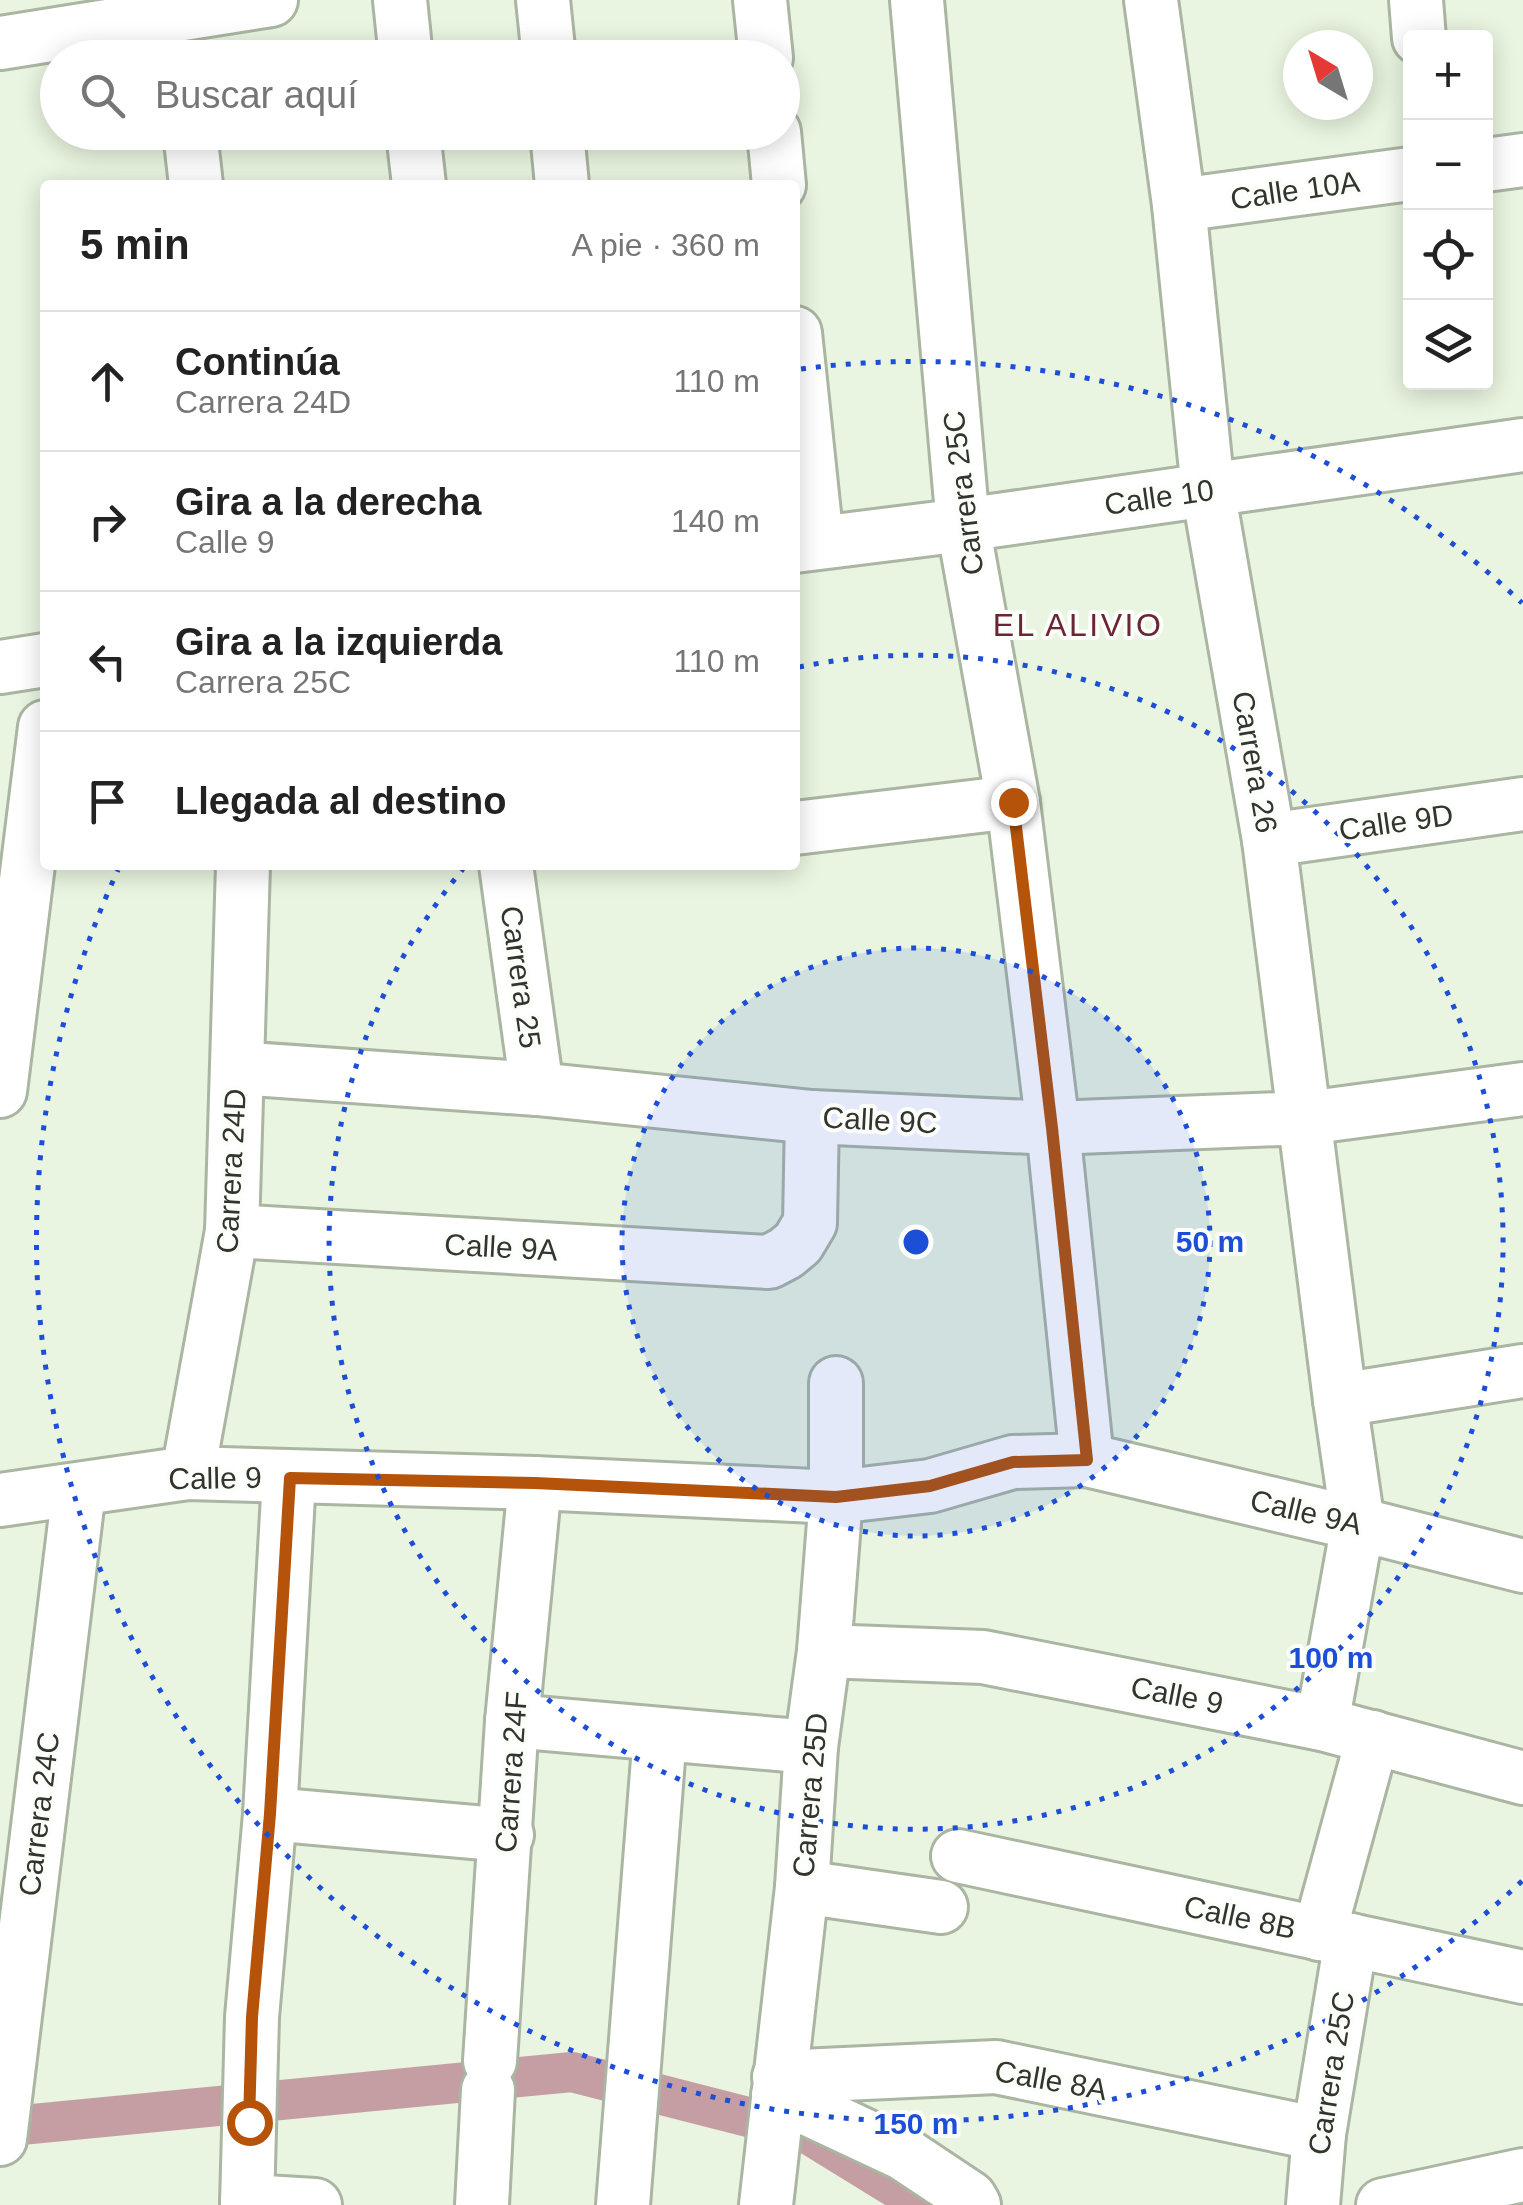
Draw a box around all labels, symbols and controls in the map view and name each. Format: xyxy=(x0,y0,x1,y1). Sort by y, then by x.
north arrow xyxy=(1283,30,1373,120)
map controls xyxy=(1403,30,1493,390)
button: + xyxy=(1403,30,1493,120)
search box xyxy=(40,40,800,150)
icon: search xyxy=(75,68,130,123)
text: Buscar aquí xyxy=(155,74,358,116)
button: − xyxy=(1403,120,1493,210)
street label: Calle 10A xyxy=(1228,165,1362,215)
button: locate xyxy=(1403,210,1493,300)
text: 5 min xyxy=(80,221,190,268)
text: A pie · 360 m xyxy=(571,227,760,263)
button: layers xyxy=(1403,300,1493,390)
text: Continúa xyxy=(175,341,340,383)
icon: ahead xyxy=(80,354,135,409)
text: 110 m xyxy=(673,363,760,399)
text: Carrera 24D xyxy=(175,384,351,420)
street label: Carrera 25C xyxy=(937,409,989,577)
street label: Calle 10 xyxy=(1102,473,1216,521)
text: Gira a la derecha xyxy=(175,481,481,523)
icon: right xyxy=(80,494,135,549)
text: 140 m xyxy=(671,503,760,539)
text: Calle 9 xyxy=(175,524,275,560)
district label: EL ALIVIO xyxy=(993,607,1163,643)
text: Gira a la izquierda xyxy=(175,621,502,663)
icon: left xyxy=(80,634,135,689)
text: 110 m xyxy=(673,643,760,679)
text: Carrera 25C xyxy=(175,664,351,700)
street label: Carrera 26 xyxy=(1226,689,1284,835)
icon: arrive xyxy=(80,774,135,829)
text: Llegada al destino xyxy=(175,780,507,822)
route end xyxy=(991,780,1037,826)
street label: Calle 9D xyxy=(1337,798,1455,846)
street label: Carrera 25 xyxy=(495,904,547,1050)
street label: Carrera 24D xyxy=(210,1088,252,1254)
street label: Calle 9C xyxy=(822,1101,938,1139)
centre of rings xyxy=(898,1224,934,1260)
text: 50 m xyxy=(1176,1225,1244,1258)
street label: Calle 9A xyxy=(444,1228,558,1266)
street label: Calle 9 xyxy=(168,1461,262,1495)
street label: Calle 9A xyxy=(1247,1483,1365,1541)
text: 100 m xyxy=(1288,1641,1374,1674)
street label: Calle 9 xyxy=(1128,1670,1226,1720)
street label: Carrera 24F xyxy=(489,1690,533,1854)
street label: Carrera 25D xyxy=(786,1711,834,1879)
street label: Carrera 24C xyxy=(13,1730,65,1898)
street label: Calle 8B xyxy=(1181,1889,1299,1945)
street label: Carrera 25C xyxy=(1302,1989,1360,2157)
street label: Calle 8A xyxy=(992,2054,1110,2106)
route start xyxy=(227,2100,273,2146)
text: 150 m xyxy=(873,2107,959,2140)

